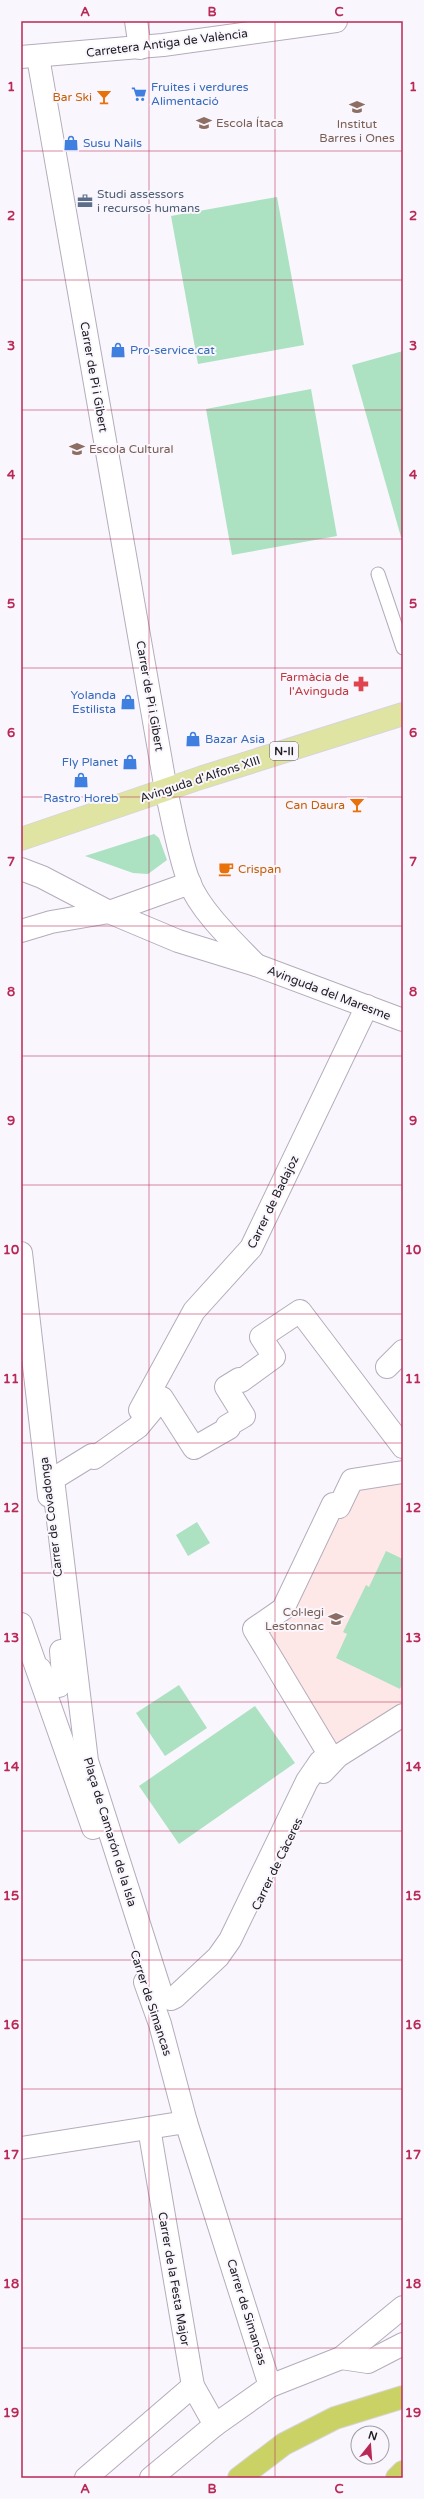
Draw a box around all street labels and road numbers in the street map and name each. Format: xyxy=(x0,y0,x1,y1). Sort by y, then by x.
street label: Carretera Antiga de València xyxy=(85,26,249,60)
street label: Carrer de Pi i Gibert xyxy=(77,321,111,434)
street label: Carrer de Pi i Gibert xyxy=(133,640,167,753)
road number: N-II xyxy=(270,742,298,760)
street label: Avinguda d'Alfons XIII xyxy=(138,753,262,805)
street label: Avinguda del Maresme xyxy=(265,963,393,1023)
street label: Carrer de Badajoz xyxy=(244,1153,302,1251)
street label: Carrer de Covadonga xyxy=(37,1456,65,1578)
street label: Plaça de Camarón de la Isla xyxy=(81,1756,139,1908)
street label: Carrer de Càceres xyxy=(249,1815,306,1913)
street label: Carrer de Simancas xyxy=(127,1948,175,2058)
street label: Carrer de la Festa Major xyxy=(155,2211,193,2348)
street label: Carrer de Simancas xyxy=(224,2257,270,2367)

